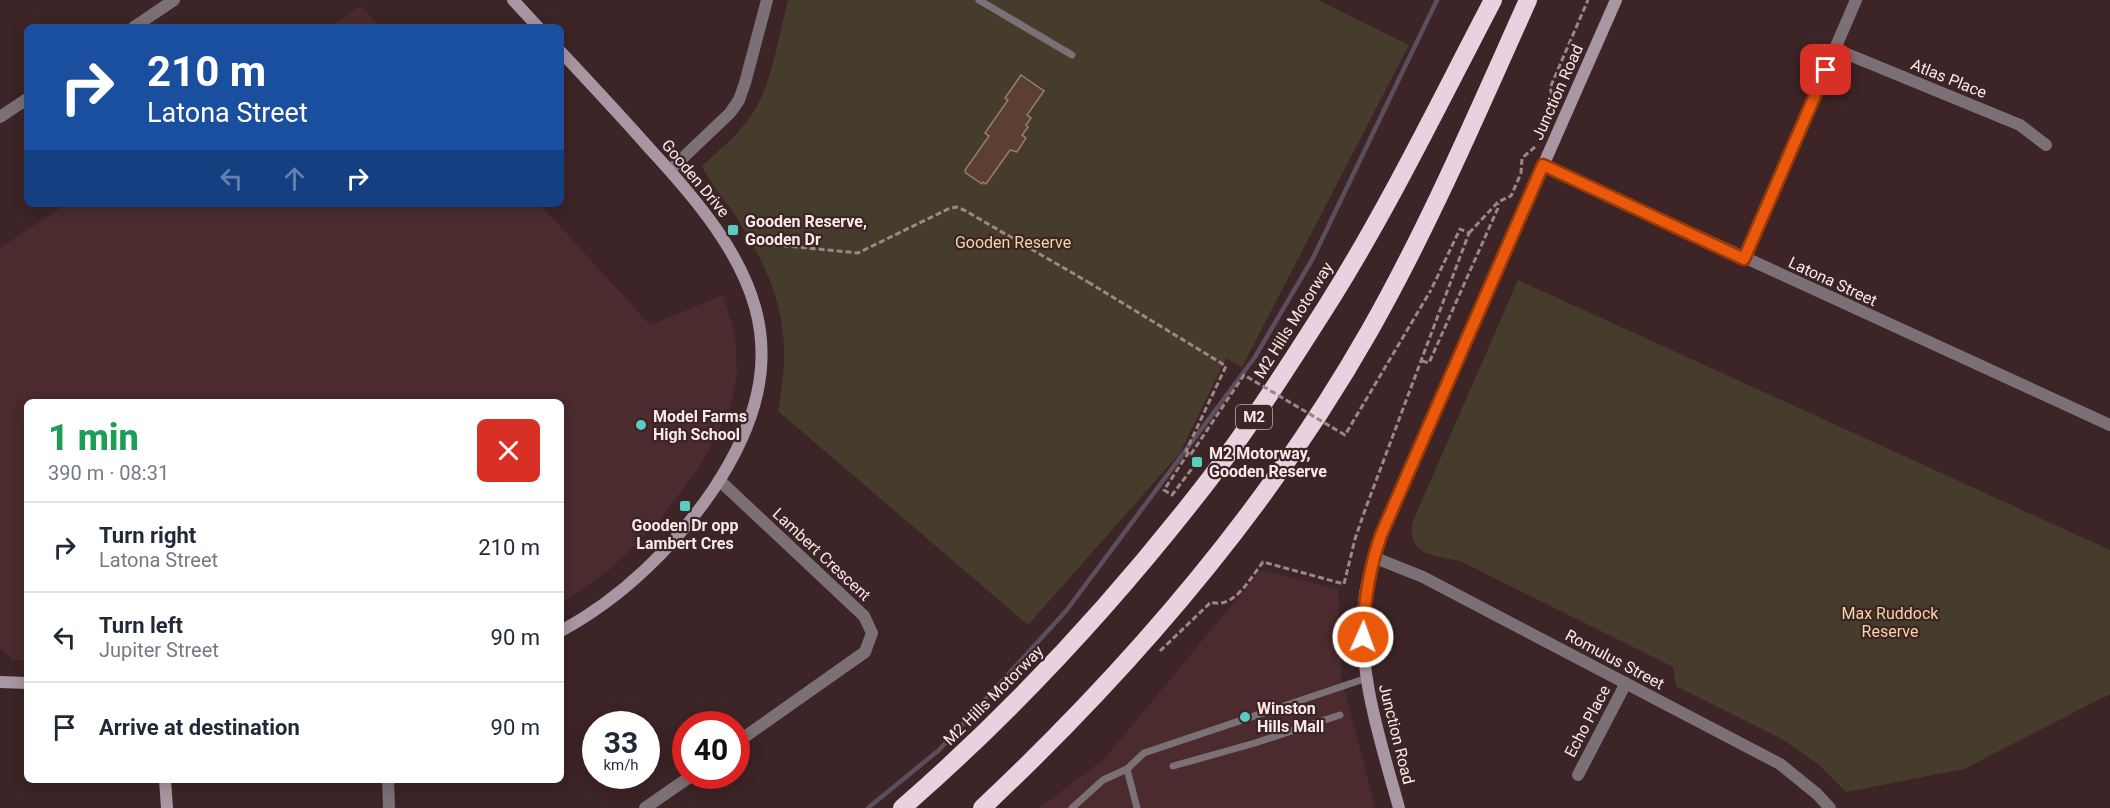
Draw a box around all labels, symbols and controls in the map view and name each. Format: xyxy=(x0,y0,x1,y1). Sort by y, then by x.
street label: Junction Road xyxy=(1528,41,1587,143)
pin xyxy=(1800,44,1851,95)
text: 210 m xyxy=(147,47,266,96)
icon: right xyxy=(48,48,126,126)
icon: arrive xyxy=(1809,53,1842,86)
street label: Atlas Place xyxy=(1908,55,1989,102)
text: Latona Street xyxy=(147,97,308,129)
street label: Gooden Drive xyxy=(658,136,734,221)
icon: left xyxy=(215,162,248,195)
icon: ahead xyxy=(278,162,311,195)
icon: right xyxy=(341,162,374,195)
place label: Gooden Reserve, Gooden Dr xyxy=(745,212,867,249)
marker: Gooden Reserve, Gooden Dr xyxy=(726,223,740,237)
park label: Gooden Reserve xyxy=(955,233,1071,252)
street label: Latona Street xyxy=(1786,253,1880,310)
street label: M2 Hills Motorway xyxy=(1250,258,1337,382)
road number: M2 xyxy=(1236,405,1272,429)
place label: Model Farms High School xyxy=(653,407,747,444)
text: 1 min xyxy=(48,417,139,459)
marker: Model Farms High School xyxy=(634,418,648,432)
button: close xyxy=(477,419,540,482)
place label: M2 Motorway, Gooden Reserve xyxy=(1209,444,1327,481)
marker: M2 Motorway, Gooden Reserve xyxy=(1190,455,1204,469)
text: 390 m · 08:31 xyxy=(48,461,169,485)
marker: Gooden Dr opp Lambert Cres xyxy=(678,499,692,513)
street label: Lambert Crescent xyxy=(769,504,875,605)
place label: Gooden Dr opp Lambert Cres xyxy=(632,516,738,553)
text: Turn right xyxy=(99,523,196,548)
icon: right xyxy=(48,531,81,564)
text: 210 m xyxy=(478,535,540,560)
text: Latona Street xyxy=(99,548,218,572)
park label: Max Ruddock Reserve xyxy=(1842,604,1939,641)
position arrow xyxy=(1331,605,1395,669)
text: Turn left xyxy=(99,613,183,638)
icon: left xyxy=(48,621,81,654)
text: 90 m xyxy=(491,625,540,650)
street label: Romulus Street xyxy=(1562,625,1667,693)
text: Jupiter Street xyxy=(99,638,219,662)
street label: M2 Hills Motorway xyxy=(940,641,1047,749)
street label: Junction Road xyxy=(1375,682,1418,786)
street label: Echo Place xyxy=(1561,682,1614,760)
place label: Winston Hills Mall xyxy=(1257,699,1324,736)
marker: Winston Hills Mall xyxy=(1238,710,1252,724)
icon: arrive xyxy=(48,711,81,744)
speed limit sign: 40 xyxy=(672,711,750,789)
text: Arrive at destination xyxy=(99,715,300,740)
text: 90 m xyxy=(491,715,540,740)
text: 33 xyxy=(604,725,638,760)
text: km/h xyxy=(603,756,639,774)

